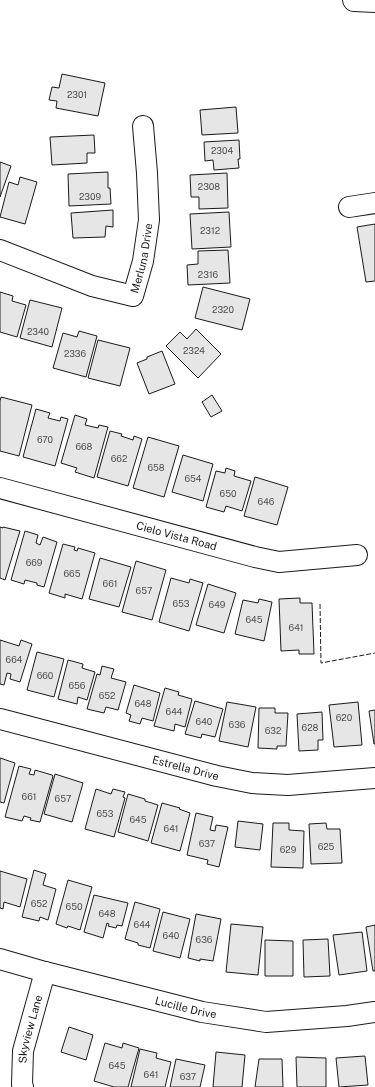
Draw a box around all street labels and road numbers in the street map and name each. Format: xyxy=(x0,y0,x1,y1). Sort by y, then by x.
street label: Merluna Drive xyxy=(128,222,154,294)
street label: Cielo Vista Road xyxy=(135,519,218,552)
street label: Estrella Drive xyxy=(151,753,220,782)
street label: Skyview Lane xyxy=(17,994,44,1063)
street label: Lucille Drive xyxy=(154,994,217,1020)

